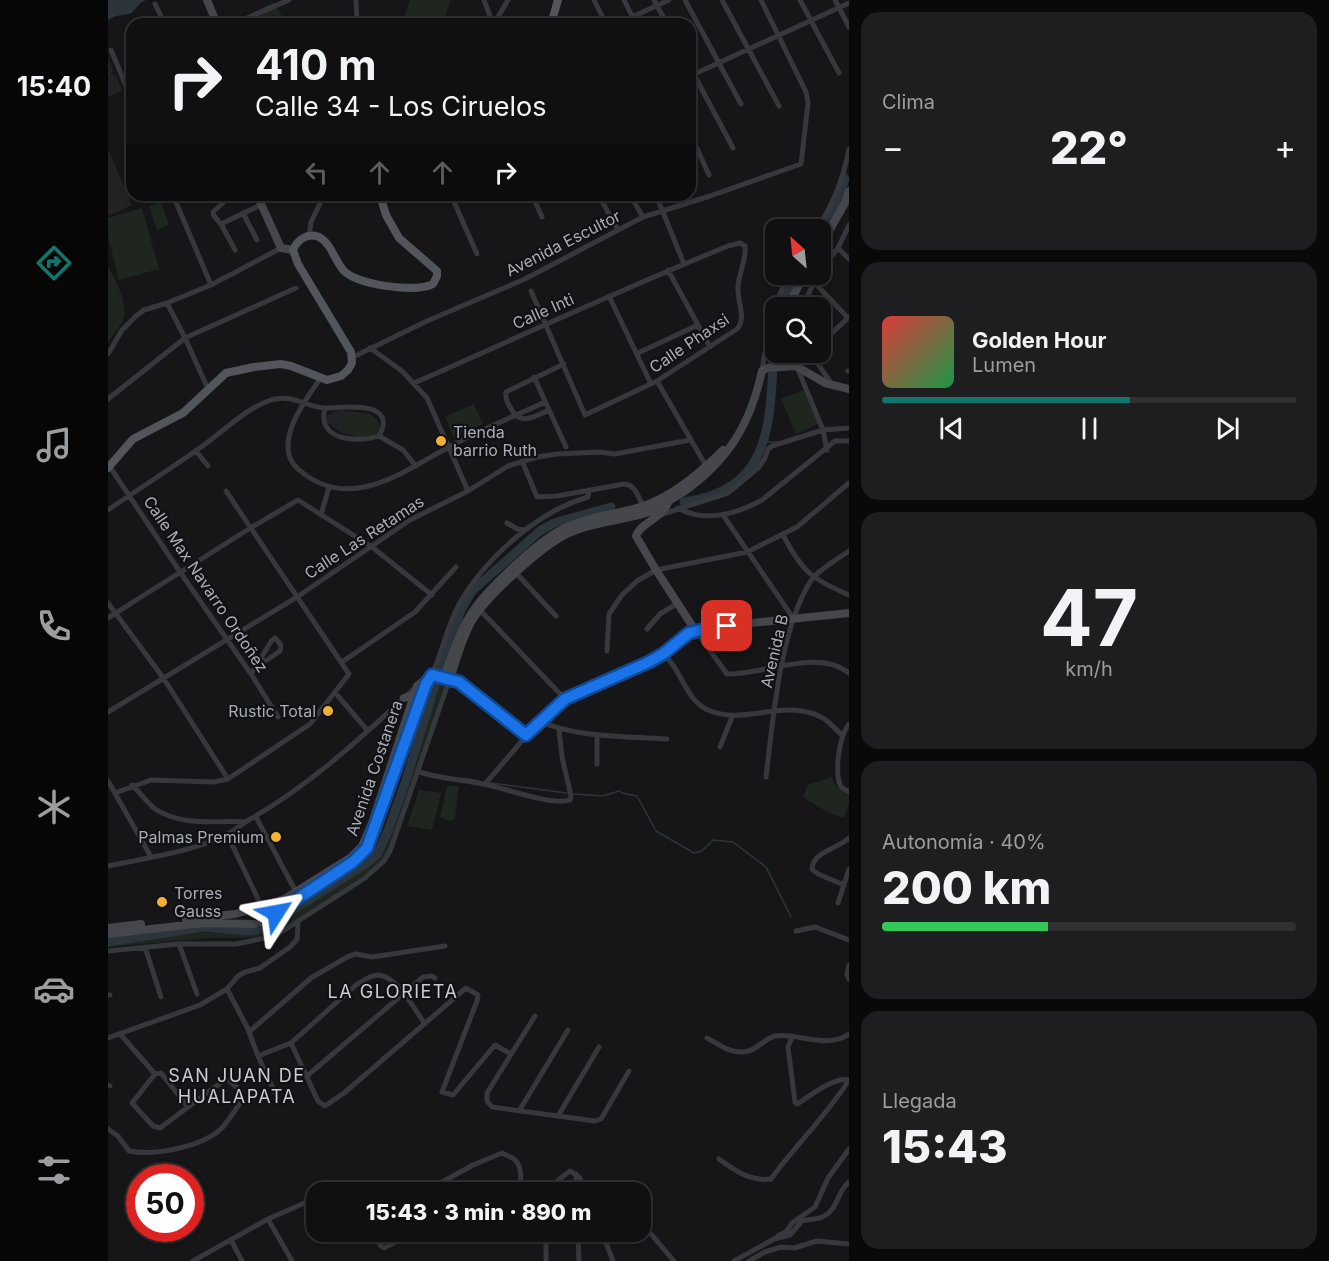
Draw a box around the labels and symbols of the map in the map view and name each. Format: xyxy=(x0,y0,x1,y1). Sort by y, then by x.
street label: Avenida Escultor xyxy=(502,205,624,281)
north arrow xyxy=(765,219,831,285)
street label: Calle Inti xyxy=(509,289,577,333)
street label: Calle Phaxsi xyxy=(645,309,733,377)
place label: Tienda barrio Ruth xyxy=(453,422,537,460)
marker: Tienda barrio Ruth xyxy=(434,434,448,448)
street label: Calle Las Retamas xyxy=(301,491,427,583)
street label: Calle Max Navarro Ordoñez xyxy=(139,492,273,676)
pin xyxy=(701,600,752,651)
street label: Avenida B xyxy=(756,612,792,690)
street label: Avenida Costanera xyxy=(341,697,407,839)
place label: Rustic Total xyxy=(228,701,316,721)
marker: Rustic Total xyxy=(321,704,335,718)
place label: Palmas Premium xyxy=(138,827,264,847)
marker: Palmas Premium xyxy=(269,830,283,844)
position arrow xyxy=(244,881,308,945)
place label: Torres Gauss xyxy=(174,883,222,921)
marker: Torres Gauss xyxy=(155,895,169,909)
district label: LA GLORIETA xyxy=(328,981,458,1002)
district label: SAN JUAN DE HUALAPATA xyxy=(168,1065,306,1107)
speed limit sign: 50 xyxy=(126,1164,204,1242)

